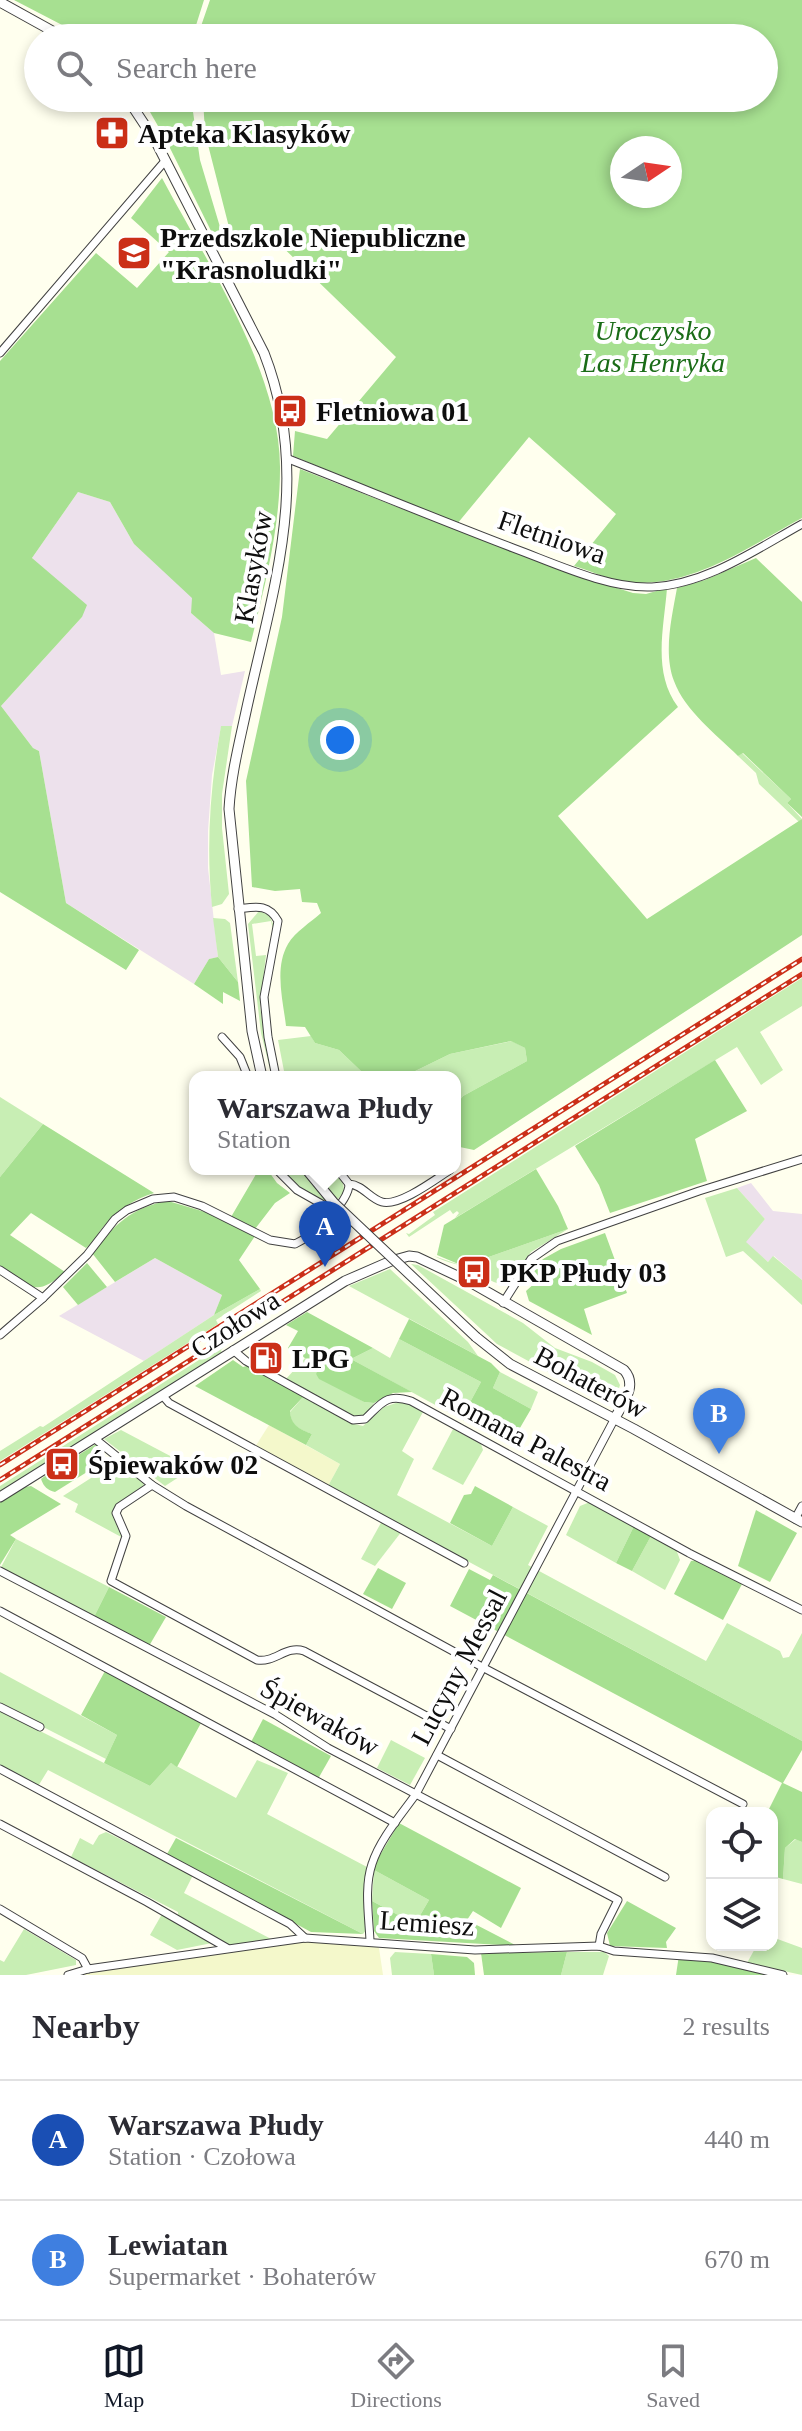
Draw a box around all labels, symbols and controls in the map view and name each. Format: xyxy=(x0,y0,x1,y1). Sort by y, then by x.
search box xyxy=(24,24,778,112)
icon: search xyxy=(52,46,96,90)
text: Search here xyxy=(116,51,257,84)
pharmacy icon: Apteka Klasyków xyxy=(93,114,131,152)
place label: Apteka Klasyków xyxy=(138,118,351,149)
north arrow xyxy=(610,136,682,208)
place label: Przedszkole Niepubliczne "Krasnoludki" xyxy=(160,222,466,285)
school or university icon: Przedszkole Niepubliczne "Krasnoludki" xyxy=(115,234,153,272)
park label: Uroczysko Las Henryka xyxy=(580,315,725,378)
bus stop icon: Fletniowa 01 xyxy=(271,392,309,430)
place label: Fletniowa 01 xyxy=(316,396,469,427)
street label: Fletniowa xyxy=(494,504,611,570)
street label: Klasyków xyxy=(228,508,278,626)
your location xyxy=(320,720,360,760)
popup xyxy=(189,1071,461,1175)
text: Warszawa Płudy xyxy=(217,1091,433,1124)
text: Station xyxy=(217,1125,291,1154)
pin: A xyxy=(299,1201,351,1267)
bus stop icon: PKP Płudy 03 xyxy=(455,1253,493,1291)
place label: PKP Płudy 03 xyxy=(500,1257,666,1288)
street label: Czołowa xyxy=(185,1284,286,1364)
fuel station icon: LPG xyxy=(247,1339,285,1377)
street label: Bohaterów xyxy=(529,1339,653,1425)
place label: LPG xyxy=(292,1343,350,1374)
street label: Romana Palestra xyxy=(435,1381,617,1497)
pin: B xyxy=(693,1388,745,1454)
bus stop icon: Śpiewaków 02 xyxy=(43,1445,81,1483)
place label: Śpiewaków 02 xyxy=(88,1449,258,1480)
street label: Lucyny Messal xyxy=(405,1584,513,1750)
street label: Śpiewaków xyxy=(255,1672,385,1763)
map controls xyxy=(706,1807,778,1951)
button: locate xyxy=(706,1807,778,1879)
button: layers xyxy=(706,1879,778,1951)
street label: Lemiesz xyxy=(379,1904,475,1942)
text: Nearby xyxy=(32,2008,140,2045)
text: 2 results xyxy=(683,2012,770,2041)
text: Warszawa Płudy xyxy=(108,2108,324,2141)
text: A xyxy=(49,2125,67,2154)
text: 440 m xyxy=(704,2125,770,2154)
text: Station · Czołowa xyxy=(108,2142,296,2171)
text: Lewiatan xyxy=(108,2228,228,2261)
text: B xyxy=(49,2245,67,2274)
text: 670 m xyxy=(704,2245,770,2274)
text: Supermarket · Bohaterów xyxy=(108,2262,377,2291)
tab: Map xyxy=(102,2339,146,2413)
tab: Directions xyxy=(350,2339,442,2413)
tab: Saved xyxy=(646,2339,700,2413)

